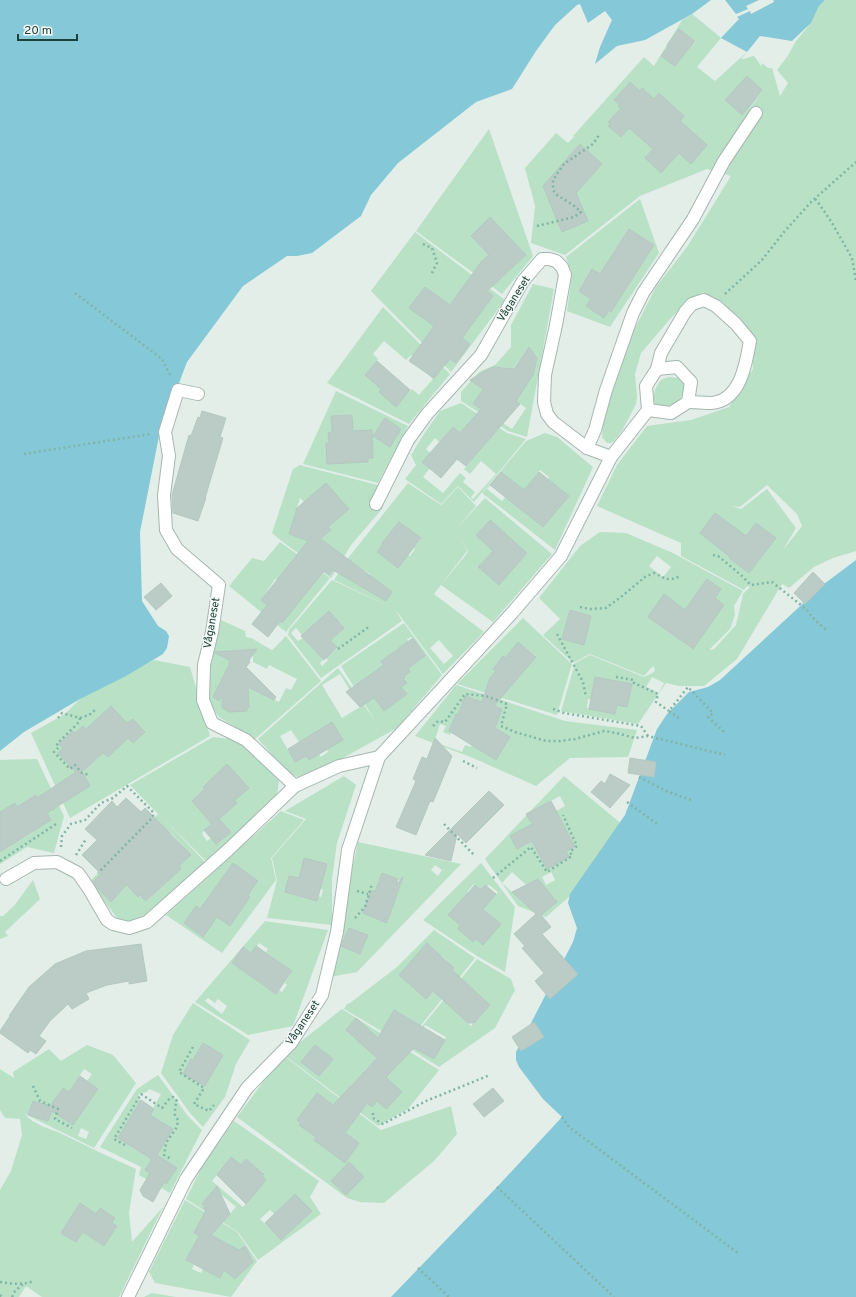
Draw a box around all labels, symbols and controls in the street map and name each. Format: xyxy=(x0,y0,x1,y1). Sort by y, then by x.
scale bar xyxy=(18,16,77,42)
text: 20 m xyxy=(24,23,52,39)
street label: Våganeset xyxy=(494,273,534,325)
street label: Våganeset xyxy=(201,596,223,650)
street label: Våganeset xyxy=(283,998,323,1048)

